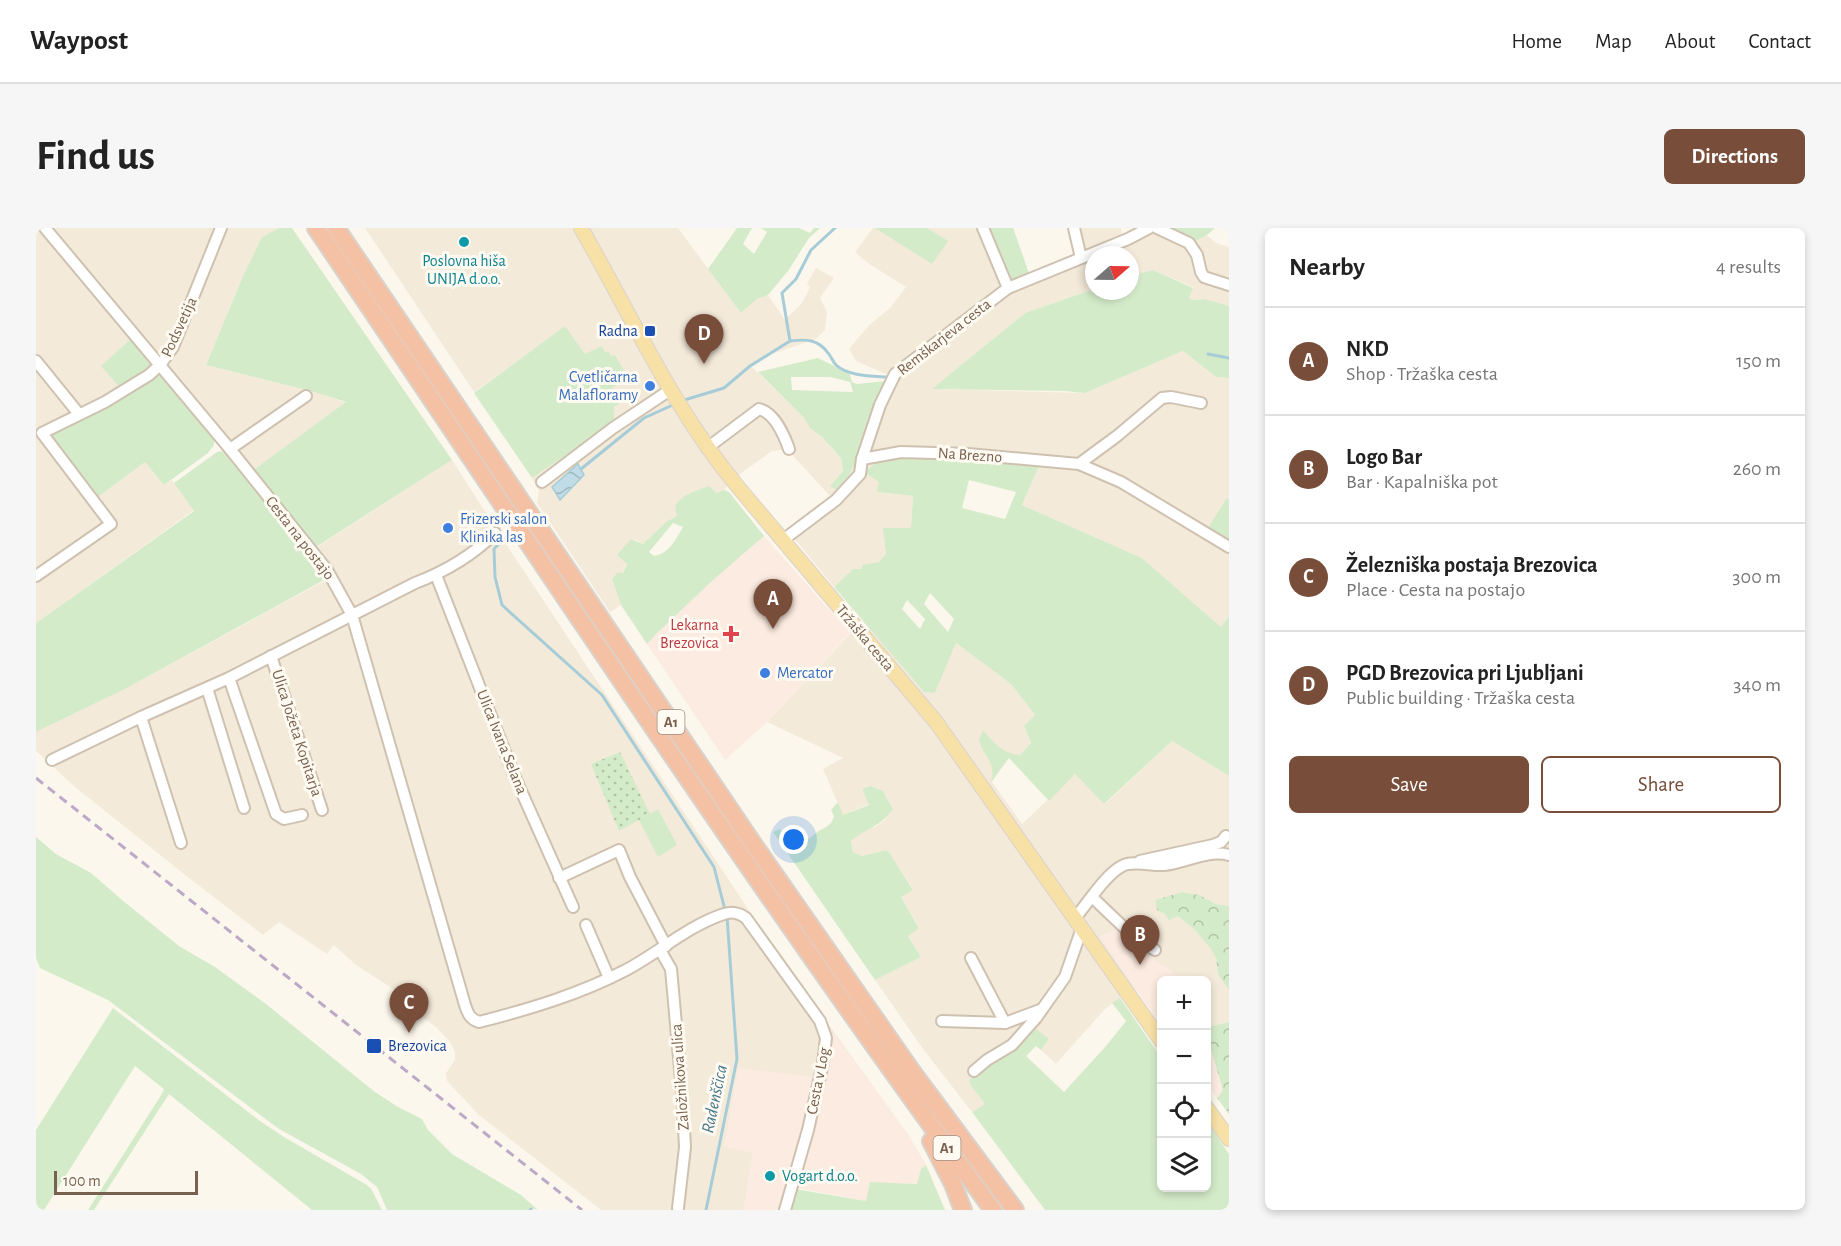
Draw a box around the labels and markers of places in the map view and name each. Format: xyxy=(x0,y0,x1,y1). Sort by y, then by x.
marker: Poslovna hiša UNIJA d.o.o. xyxy=(457,235,471,249)
place label: Poslovna hiša UNIJA d.o.o. xyxy=(422,253,506,287)
pin: D xyxy=(684,314,724,364)
place label: Radna xyxy=(598,323,638,339)
marker: Radna xyxy=(643,324,657,338)
place label: Cvetličarna Malafloramy xyxy=(559,369,638,404)
marker: Cvetličarna Malafloramy xyxy=(643,379,657,393)
place label: Frizerski salon Klinika las xyxy=(460,511,547,545)
marker: Frizerski salon Klinika las xyxy=(441,521,455,535)
pin: A xyxy=(754,580,792,629)
place label: Lekarna Brezovica xyxy=(660,617,719,651)
marker: Lekarna Brezovica xyxy=(724,627,738,641)
place label: Mercator xyxy=(777,665,834,681)
marker: Mercator xyxy=(758,666,772,680)
pin: B xyxy=(1120,916,1160,965)
pin: C xyxy=(390,984,428,1033)
marker: Brezovica xyxy=(365,1037,383,1055)
place label: Brezovica xyxy=(388,1038,447,1054)
place label: Vogart d.o.o. xyxy=(782,1168,858,1184)
marker: Vogart d.o.o. xyxy=(763,1169,777,1183)

